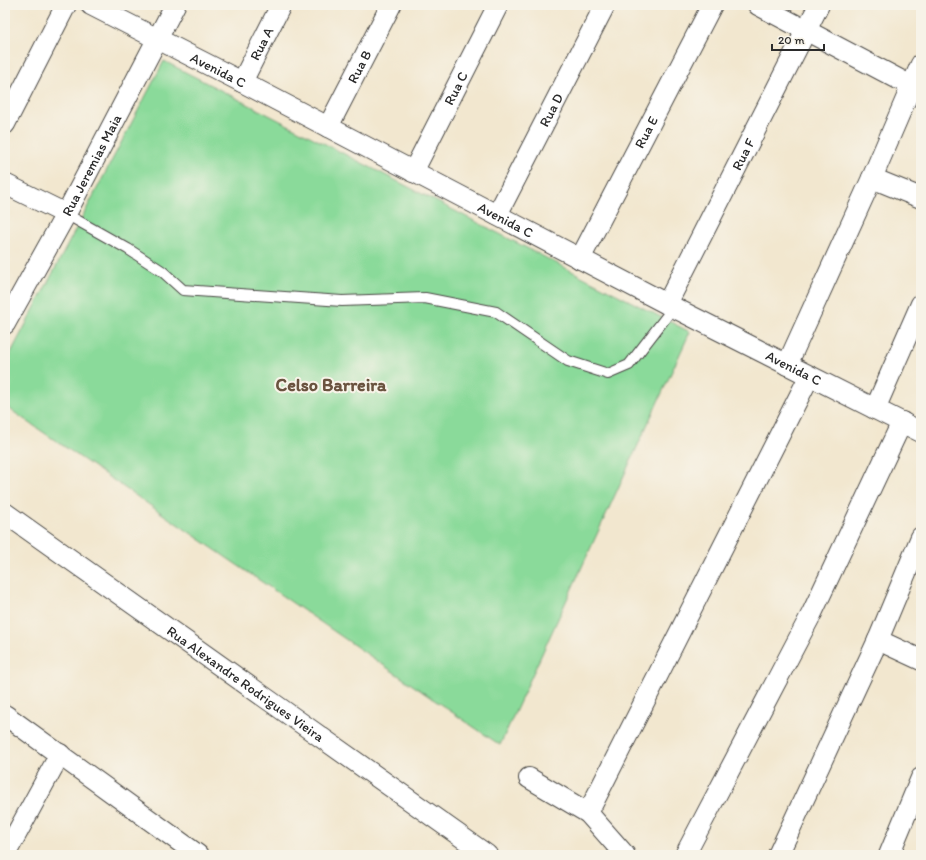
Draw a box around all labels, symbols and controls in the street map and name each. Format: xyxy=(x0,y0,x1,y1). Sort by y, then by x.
street label: Rua A xyxy=(246,24,277,63)
scale bar xyxy=(772,26,824,52)
text: 20 m xyxy=(778,33,805,47)
street label: Rua B xyxy=(344,47,375,86)
street label: Avenida C xyxy=(188,49,249,92)
street label: Rua C xyxy=(441,69,472,108)
street label: Rua D xyxy=(536,91,567,130)
street label: Rua Jeremias Maia xyxy=(58,111,126,219)
street label: Rua E xyxy=(631,113,662,151)
street label: Rua F xyxy=(728,135,759,173)
street label: Avenida C xyxy=(475,199,536,242)
street label: Avenida C xyxy=(763,347,824,389)
district label: Celso Barreira xyxy=(276,374,387,396)
street label: Rua Alexandre Rodrigues Vieira xyxy=(163,623,328,746)

